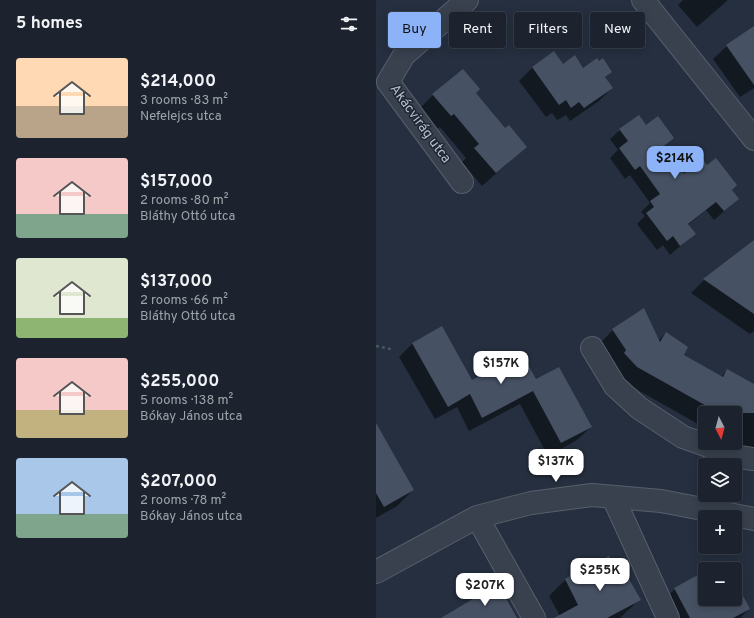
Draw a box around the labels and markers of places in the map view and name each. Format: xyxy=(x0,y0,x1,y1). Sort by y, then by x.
pin: $214K xyxy=(647,146,703,180)
pin: $157K xyxy=(473,351,529,385)
pin: $137K xyxy=(528,449,584,483)
pin: $255K xyxy=(572,558,628,592)
pin: $207K xyxy=(457,573,513,607)

